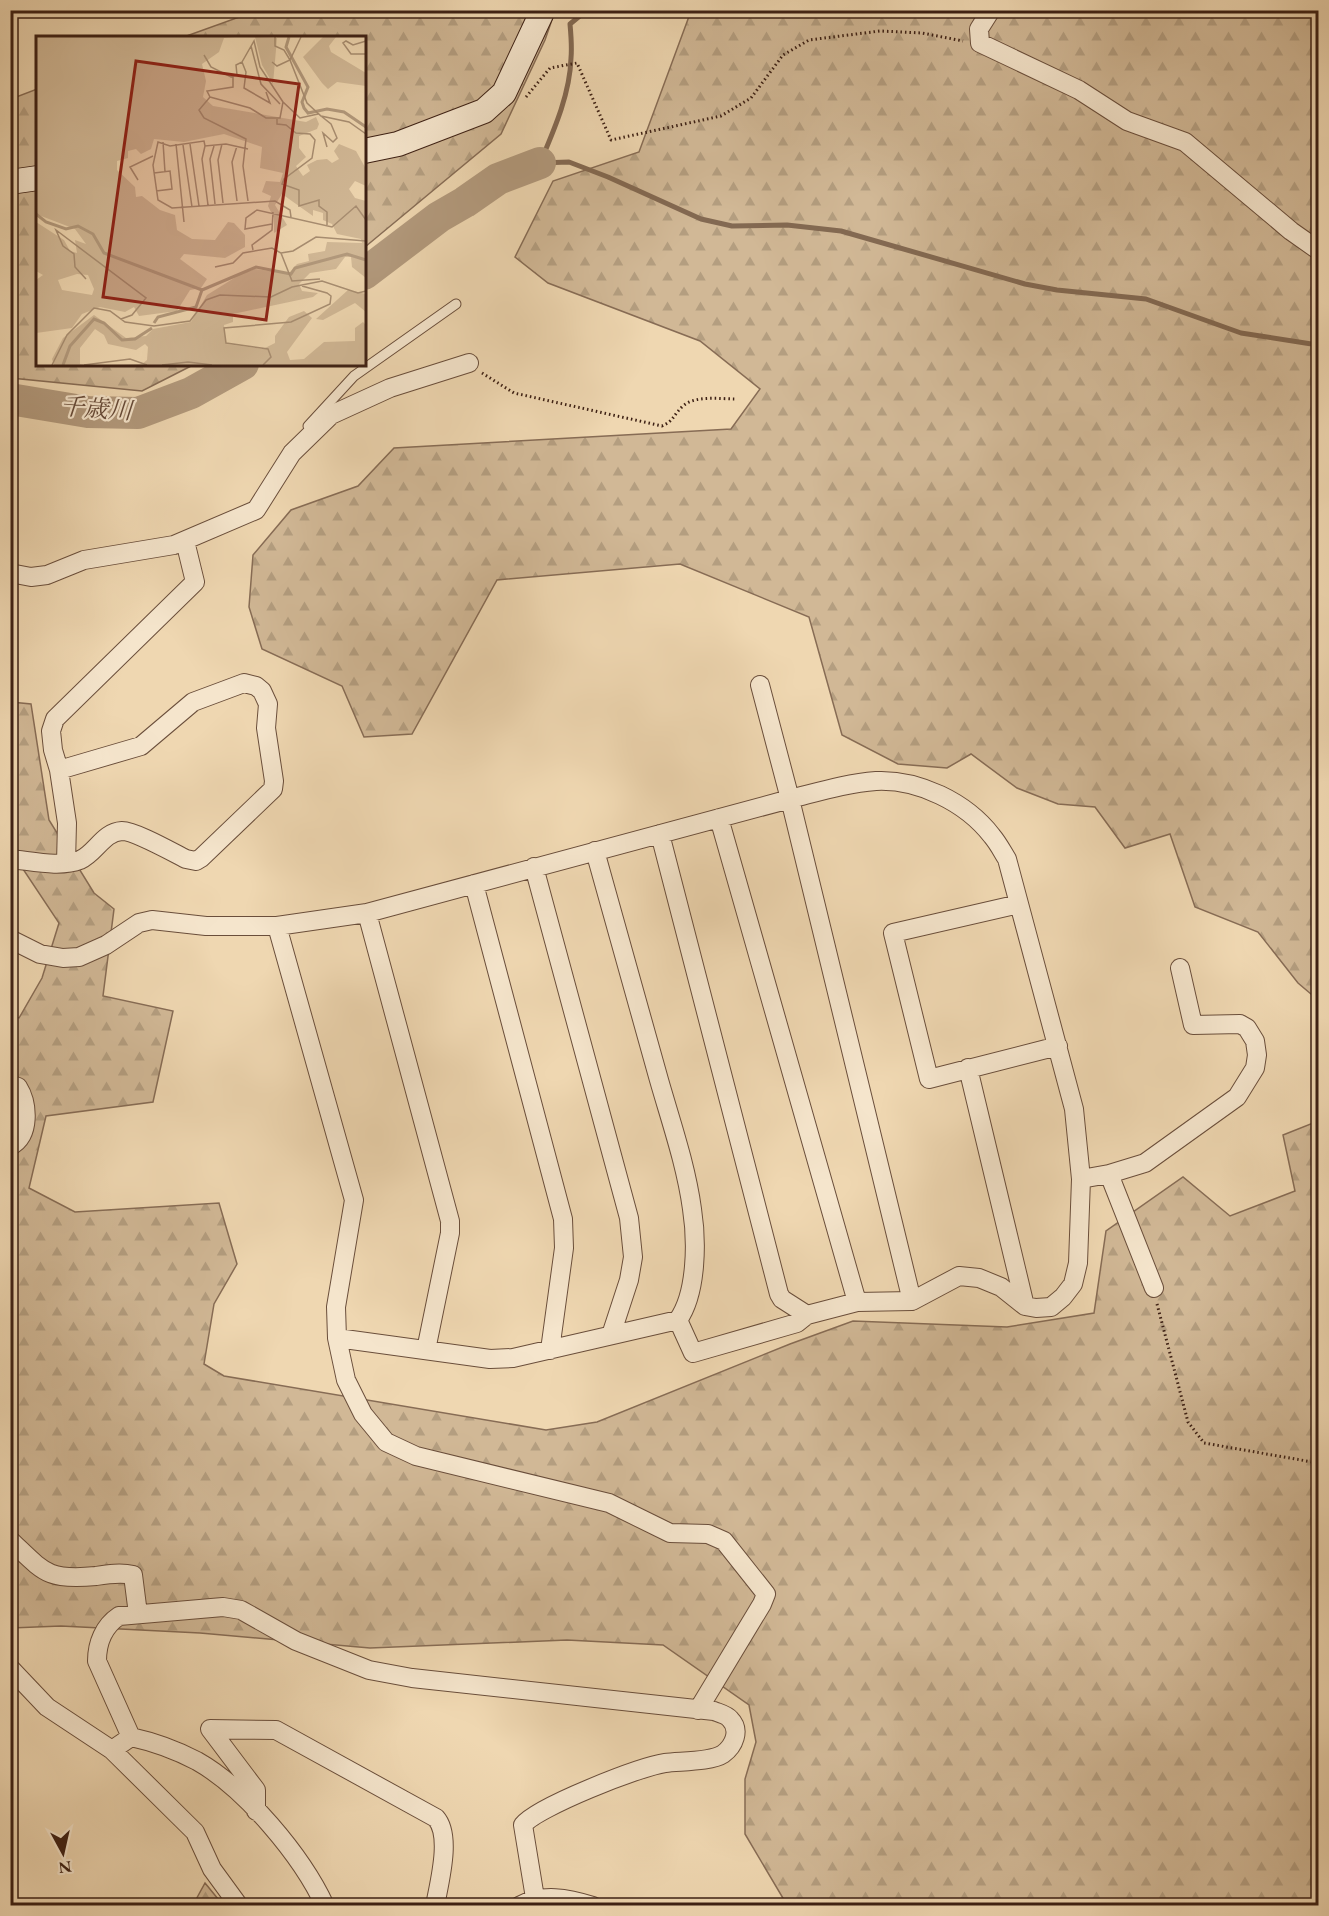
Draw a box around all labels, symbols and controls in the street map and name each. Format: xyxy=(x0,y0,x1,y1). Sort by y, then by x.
inset map xyxy=(36,36,366,366)
water label: 千歳川 xyxy=(59,390,136,426)
north arrow xyxy=(33,1823,93,1883)
text: N xyxy=(57,1856,73,1879)

